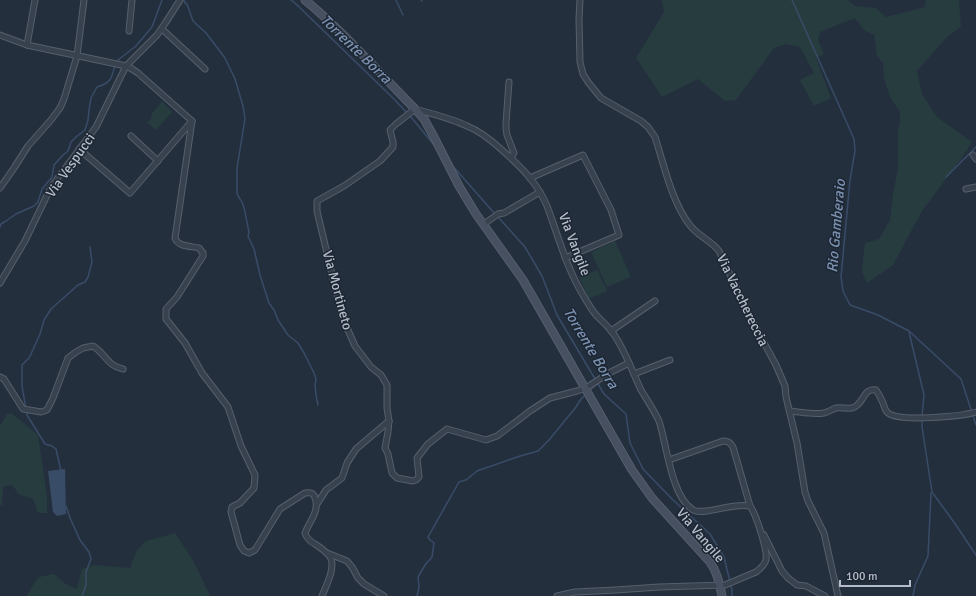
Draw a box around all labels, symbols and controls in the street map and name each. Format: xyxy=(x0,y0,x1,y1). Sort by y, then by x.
water label: Torrente Borra xyxy=(317,11,396,88)
street label: Via Vespucci xyxy=(42,130,99,201)
water label: Rio Gamberaio xyxy=(823,177,849,273)
street label: Via Vangile xyxy=(555,210,594,278)
street label: Via Mortineto xyxy=(319,249,356,332)
street label: Via Vacchereccia xyxy=(713,251,772,349)
water label: Torrente Borra xyxy=(560,304,623,392)
street label: Via Vangile xyxy=(673,504,728,566)
scale bar xyxy=(840,562,910,588)
text: 100 m xyxy=(846,569,878,584)

